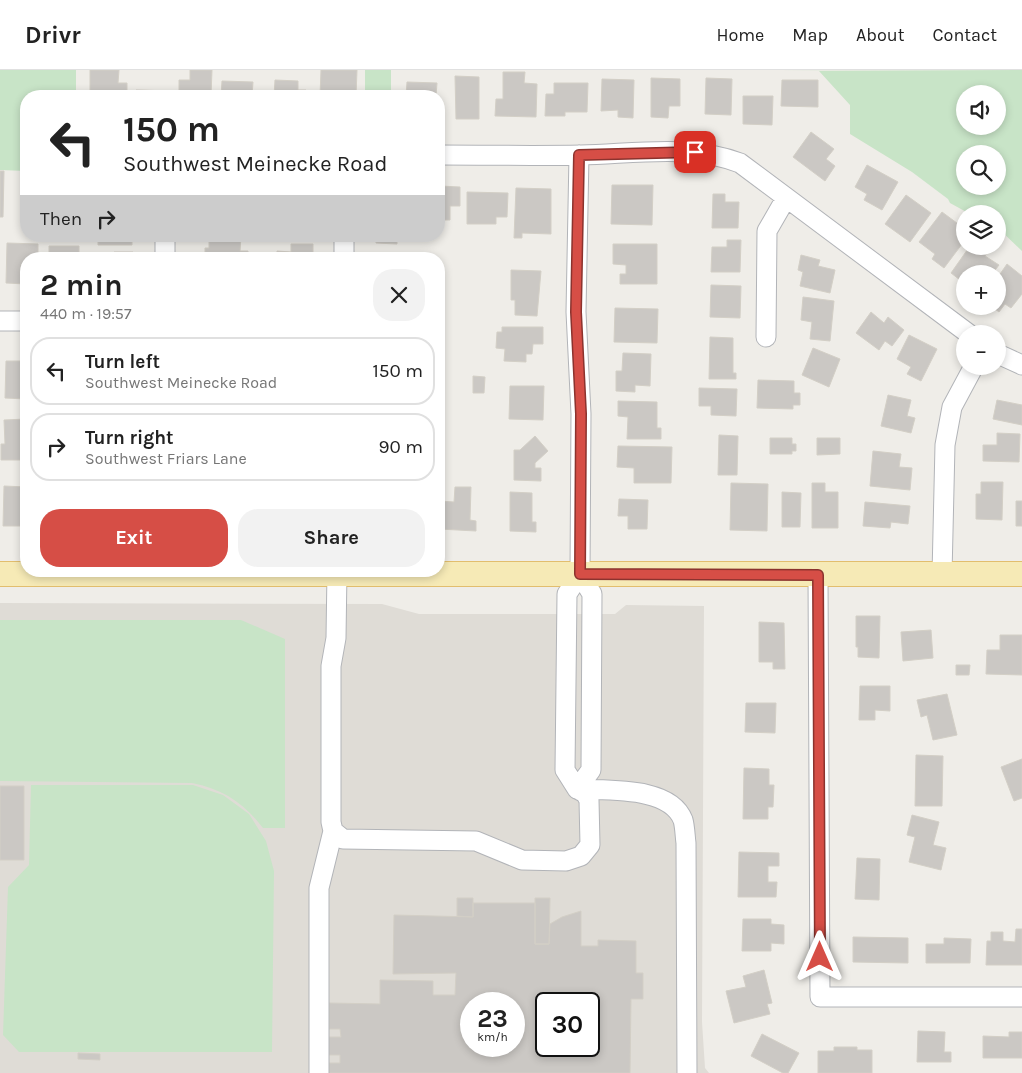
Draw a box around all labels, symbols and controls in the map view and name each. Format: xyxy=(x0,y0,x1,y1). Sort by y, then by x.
text: Drivr xyxy=(25,21,81,49)
text: Home xyxy=(716,24,764,46)
text: Map xyxy=(792,24,828,46)
text: About xyxy=(856,24,905,46)
text: Contact xyxy=(933,24,997,46)
map controls xyxy=(956,85,1006,375)
button: sound xyxy=(956,85,1006,135)
text: 150 m xyxy=(123,109,220,150)
icon: left xyxy=(40,110,105,175)
pin xyxy=(674,131,716,173)
icon: arrive xyxy=(681,138,709,166)
button: search xyxy=(956,145,1006,195)
text: Southwest Meinecke Road xyxy=(123,151,387,177)
icon: right xyxy=(92,205,120,233)
button: layers xyxy=(956,205,1006,255)
text: Then xyxy=(40,208,82,230)
button: + xyxy=(956,265,1006,315)
text: 2 min xyxy=(40,267,123,303)
button: close xyxy=(373,269,425,321)
text: 440 m · 19:57 xyxy=(40,304,131,323)
button: − xyxy=(956,325,1006,375)
text: Turn left xyxy=(85,351,160,373)
icon: left xyxy=(42,357,70,385)
text: 150 m xyxy=(372,360,423,382)
text: Southwest Meinecke Road xyxy=(85,373,277,392)
text: Turn right xyxy=(85,427,174,449)
icon: right xyxy=(42,433,70,461)
text: 90 m xyxy=(378,436,423,458)
text: Southwest Friars Lane xyxy=(85,449,247,468)
button: Exit xyxy=(40,509,228,567)
button: Share xyxy=(238,509,425,567)
position arrow xyxy=(793,930,845,982)
speed limit sign: 30 xyxy=(535,992,600,1057)
text: 23 xyxy=(477,1004,508,1033)
text: km/h xyxy=(477,1030,508,1044)

